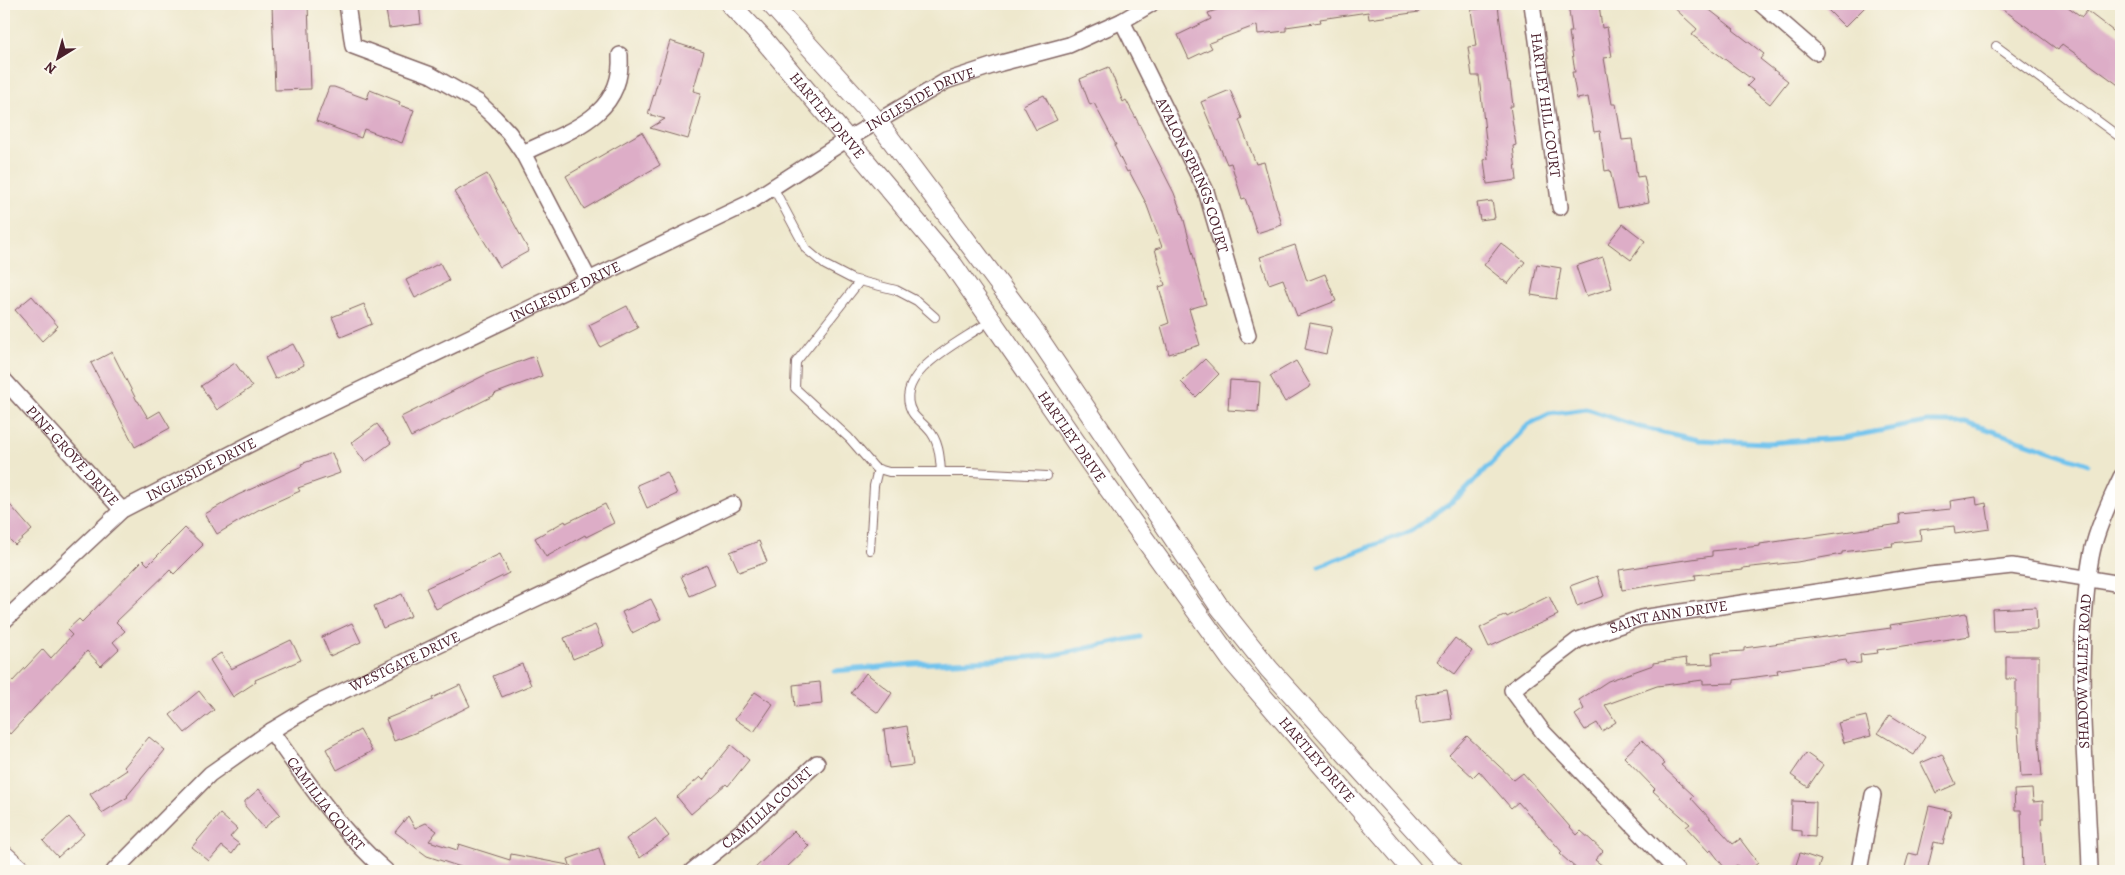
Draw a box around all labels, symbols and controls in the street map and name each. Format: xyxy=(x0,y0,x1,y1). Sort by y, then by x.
street label: HARTLEY HILL COURT xyxy=(1526,31,1566,179)
north arrow xyxy=(32,32,82,82)
text: N xyxy=(41,57,60,79)
street label: INGLESIDE DRIVE xyxy=(862,62,977,136)
street label: HARTLEY DRIVE xyxy=(785,68,870,163)
street label: AVALON SPRINGS COURT xyxy=(1151,93,1234,256)
street label: INGLESIDE DRIVE xyxy=(506,256,624,327)
street label: HARTLEY DRIVE xyxy=(1033,387,1111,486)
street label: PINE GROVE DRIVE xyxy=(22,401,123,510)
street label: INGLESIDE DRIVE xyxy=(143,433,260,506)
street label: SHADOW VALLEY ROAD xyxy=(2072,593,2096,749)
street label: SAINT ANN DRIVE xyxy=(1607,595,1729,638)
street label: WESTGATE DRIVE xyxy=(345,626,463,697)
street label: HARTLEY DRIVE xyxy=(1274,712,1360,807)
street label: CAMILLIA COURT xyxy=(282,752,370,856)
street label: CAMILLIA COURT xyxy=(717,762,817,853)

